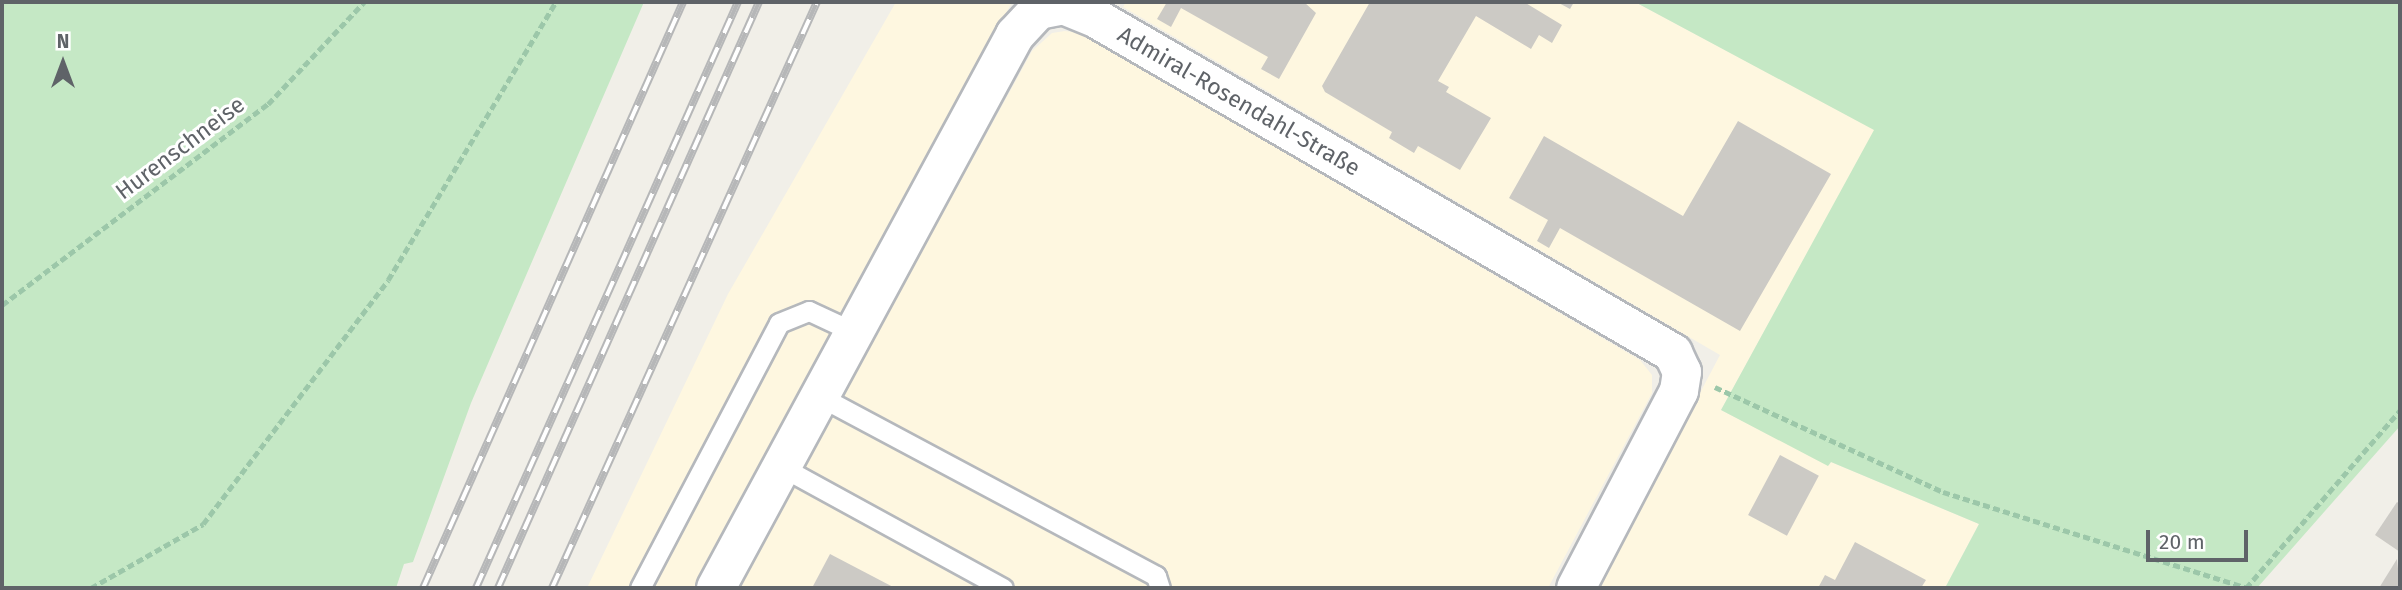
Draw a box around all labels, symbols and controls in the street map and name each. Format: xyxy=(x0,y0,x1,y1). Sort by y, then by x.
street label: Admiral-Rosendahl-Straße xyxy=(1113,20,1365,182)
north arrow xyxy=(28,28,98,98)
text: N xyxy=(57,30,69,53)
street label: Hurenschneise xyxy=(110,91,250,205)
scale bar xyxy=(2150,516,2252,560)
text: 20 m xyxy=(2159,529,2205,555)

